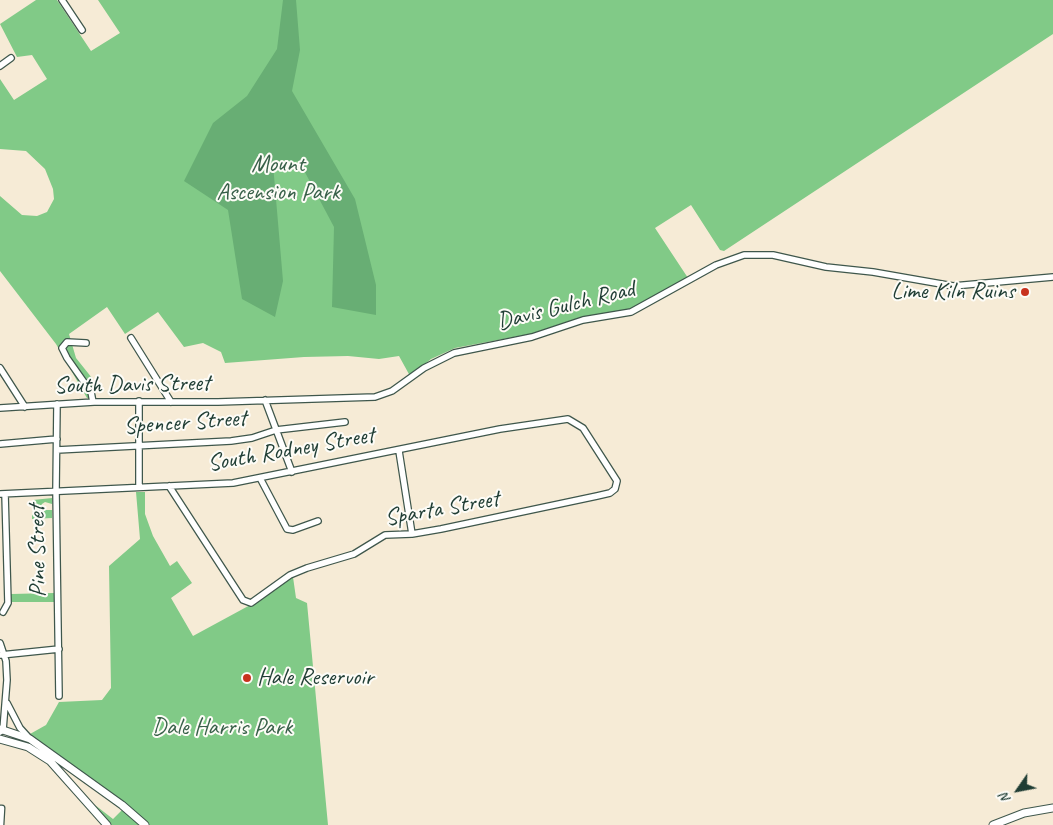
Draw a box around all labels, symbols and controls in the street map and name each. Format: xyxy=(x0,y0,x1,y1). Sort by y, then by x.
park label: Mount Ascension Park xyxy=(217,151,339,207)
street label: Davis Gulch Road xyxy=(494,275,638,337)
place label: Lime Kiln Ruins xyxy=(891,278,1015,306)
marker: Lime Kiln Ruins xyxy=(1019,286,1031,298)
street label: South Davis Street xyxy=(54,369,210,401)
street label: Spencer Street xyxy=(123,404,247,442)
street label: South Rodney Street xyxy=(205,421,377,479)
street label: Sparta Street xyxy=(383,485,501,533)
street label: Pine Street xyxy=(23,504,53,598)
place label: Hale Reservoir xyxy=(257,664,373,692)
marker: Hale Reservoir xyxy=(241,672,253,684)
park label: Dale Harris Park xyxy=(152,714,292,742)
north arrow xyxy=(993,765,1043,815)
text: N xyxy=(996,790,1014,807)

